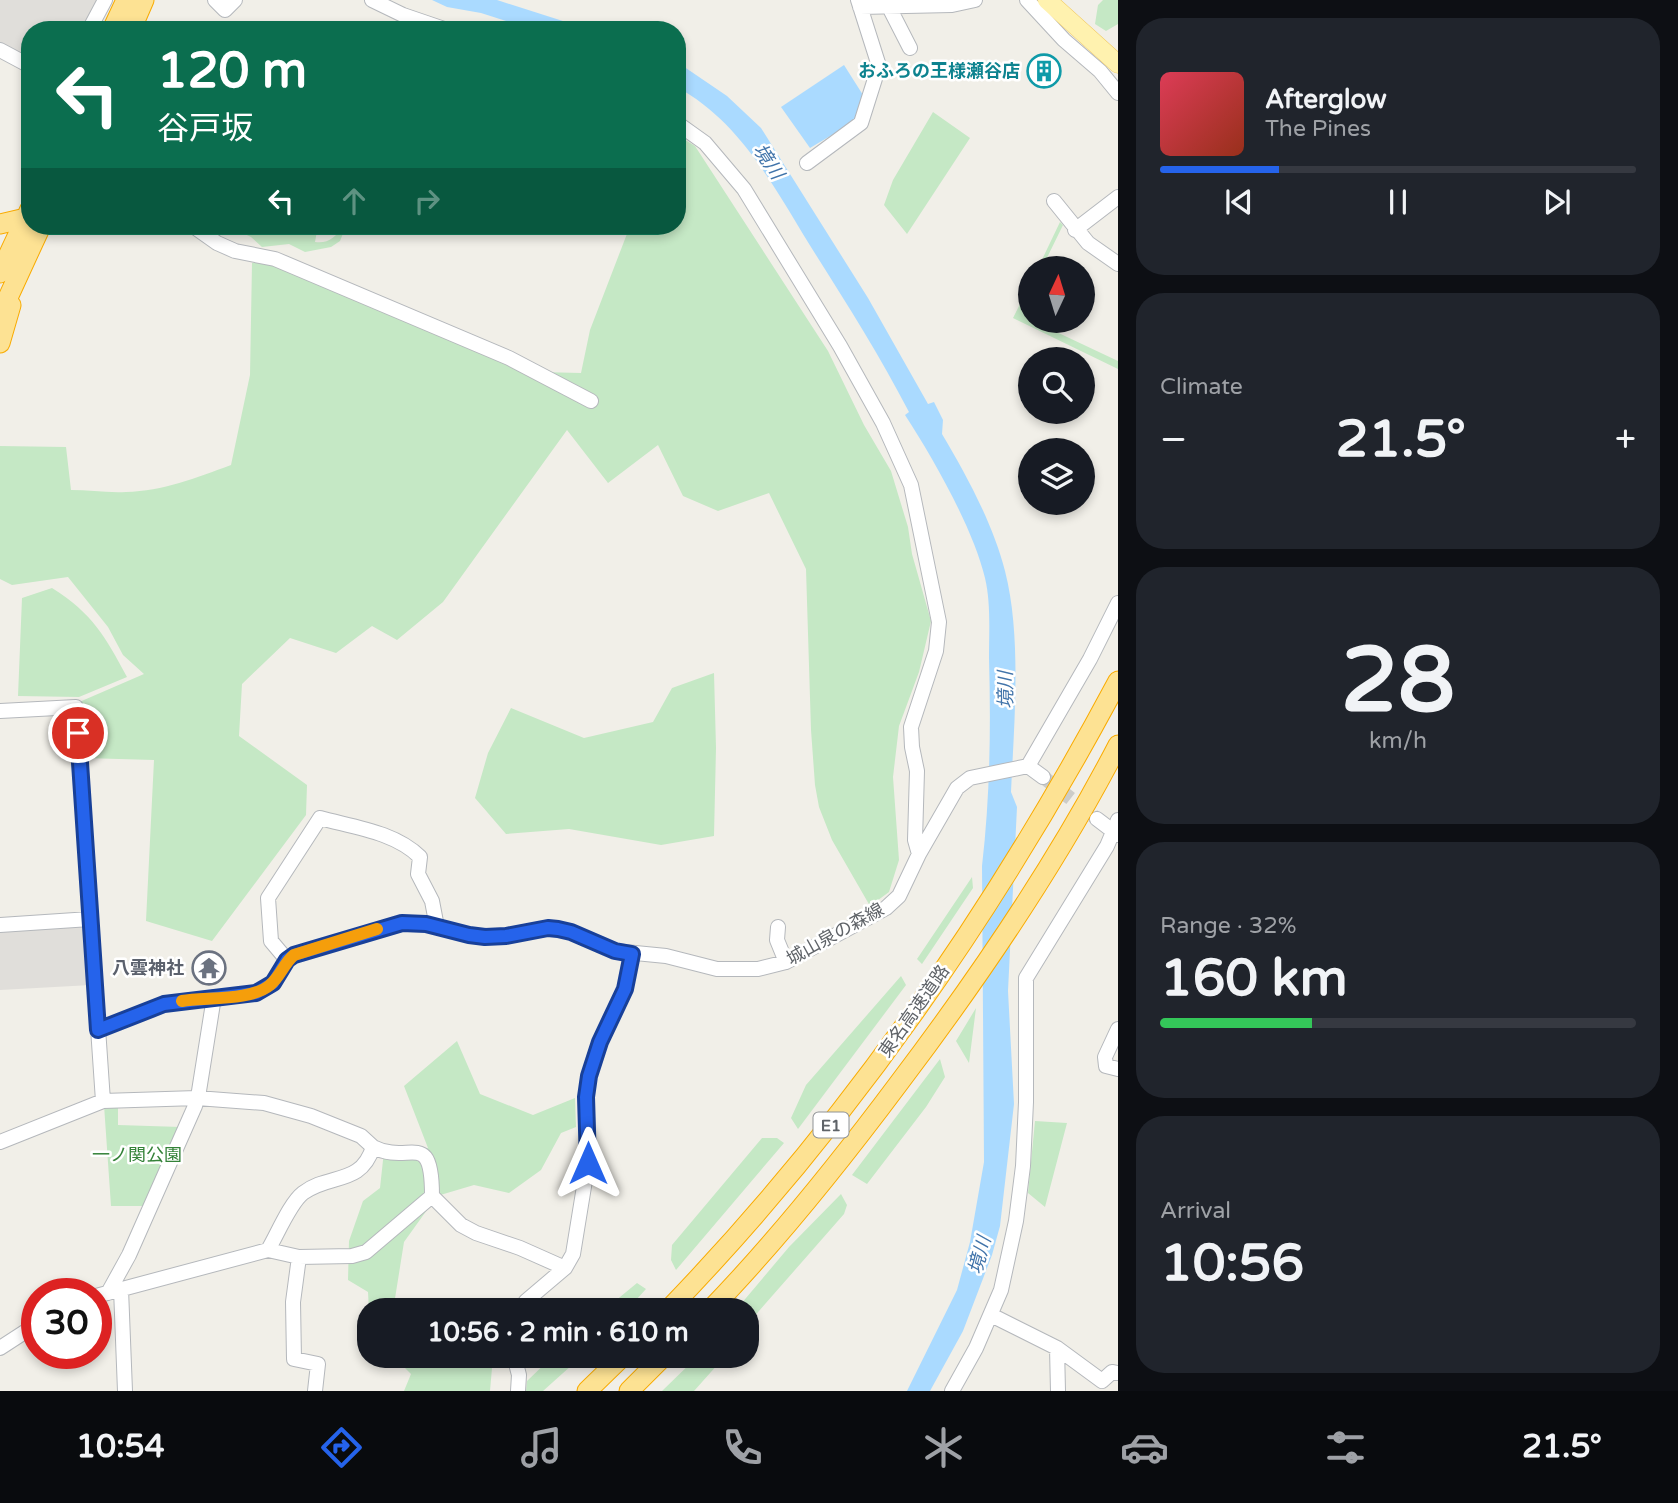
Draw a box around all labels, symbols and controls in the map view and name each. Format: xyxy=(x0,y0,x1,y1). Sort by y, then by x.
text: 120 m xyxy=(157,42,307,101)
icon: left xyxy=(42,49,133,140)
building icon: おふろの王様瀬谷店 xyxy=(1025,52,1063,90)
place label: おふろの王様瀬谷店 xyxy=(858,60,1020,82)
text: Afterglow xyxy=(1265,84,1387,115)
text: 谷戸坂 xyxy=(157,110,253,148)
text: The Pines xyxy=(1265,115,1371,143)
water label: 境川 xyxy=(748,140,789,185)
icon: left xyxy=(262,182,300,220)
icon: ahead xyxy=(335,182,373,220)
icon: right xyxy=(408,182,446,220)
icon: previous xyxy=(1220,183,1258,221)
icon: pause xyxy=(1379,183,1417,221)
icon: next xyxy=(1538,183,1576,221)
north arrow xyxy=(1018,256,1096,332)
map controls xyxy=(1018,256,1095,515)
button: search xyxy=(1018,347,1095,424)
text: Climate xyxy=(1160,373,1243,401)
text: 21.5° xyxy=(1336,408,1466,471)
text: − xyxy=(1160,417,1187,463)
text: + xyxy=(1615,417,1636,463)
button: layers xyxy=(1018,438,1095,515)
text: 28 xyxy=(1341,626,1455,736)
water label: 境川 xyxy=(995,669,1017,709)
pin xyxy=(48,703,108,763)
icon: arrive xyxy=(59,714,97,752)
text: km/h xyxy=(1369,727,1427,755)
street label: 城山泉の森線 xyxy=(782,898,888,970)
text: Range · 32% xyxy=(1160,912,1296,940)
text: 160 km xyxy=(1160,947,1348,1010)
temple icon: 八雲神社 xyxy=(190,949,228,987)
place label: 八雲神社 xyxy=(112,957,184,979)
street label: 東名高速道路 xyxy=(874,960,954,1062)
road number: E1 xyxy=(814,1112,848,1138)
position arrow xyxy=(551,1126,625,1200)
park label: 一ノ関公園 xyxy=(92,1144,182,1166)
text: Arrival xyxy=(1160,1197,1231,1225)
water label: 境川 xyxy=(964,1232,996,1276)
text: 10:56 xyxy=(1160,1232,1304,1295)
speed limit sign: 30 xyxy=(21,1278,112,1369)
text: 10:56 · 2 min · 610 m xyxy=(427,1317,689,1348)
icon: directions xyxy=(317,1423,366,1472)
icon: music xyxy=(517,1423,566,1472)
icon: phone xyxy=(718,1423,767,1472)
icon: climate xyxy=(919,1423,968,1472)
icon: car xyxy=(1120,1423,1169,1472)
icon: filters xyxy=(1321,1423,1370,1472)
text: 10:54 xyxy=(76,1428,165,1466)
text: 21.5° xyxy=(1522,1428,1602,1466)

